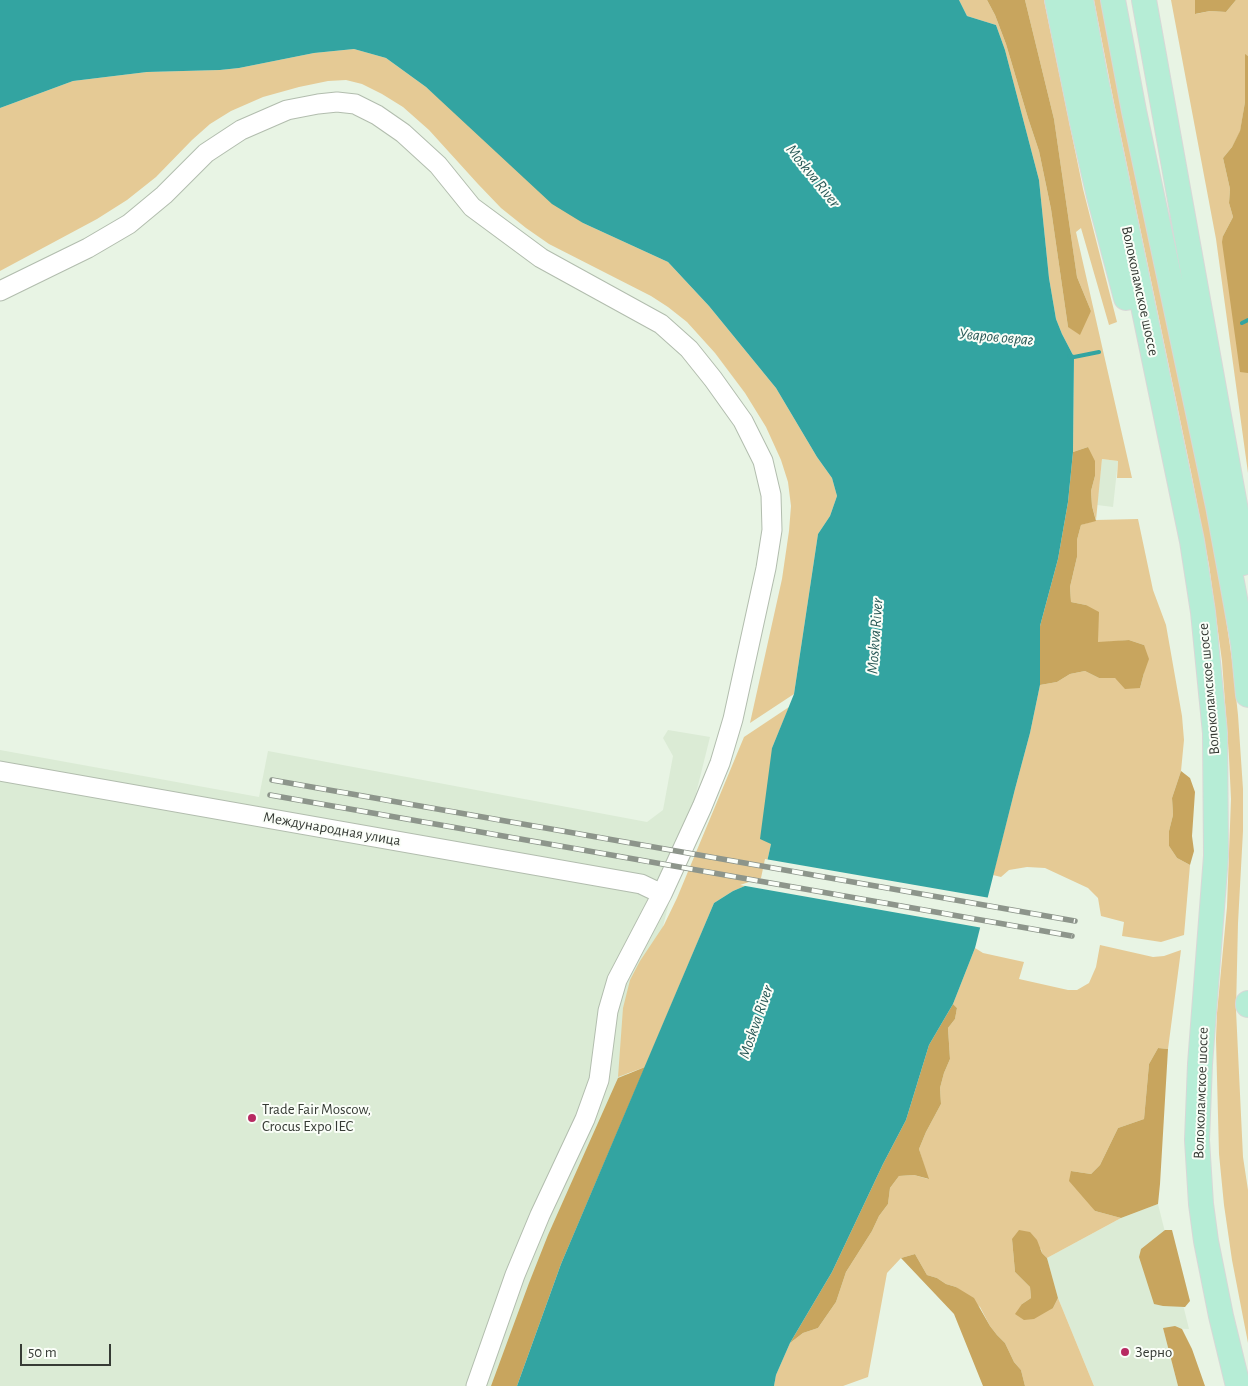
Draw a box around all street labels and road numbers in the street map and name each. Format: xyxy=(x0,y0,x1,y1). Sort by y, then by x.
street label: Волоколамское шоссе xyxy=(1117,224,1163,358)
street label: Волоколамское шоссе xyxy=(1194,622,1224,756)
street label: Международная улица xyxy=(262,808,402,850)
street label: Волоколамское шоссе xyxy=(1190,1027,1212,1159)

